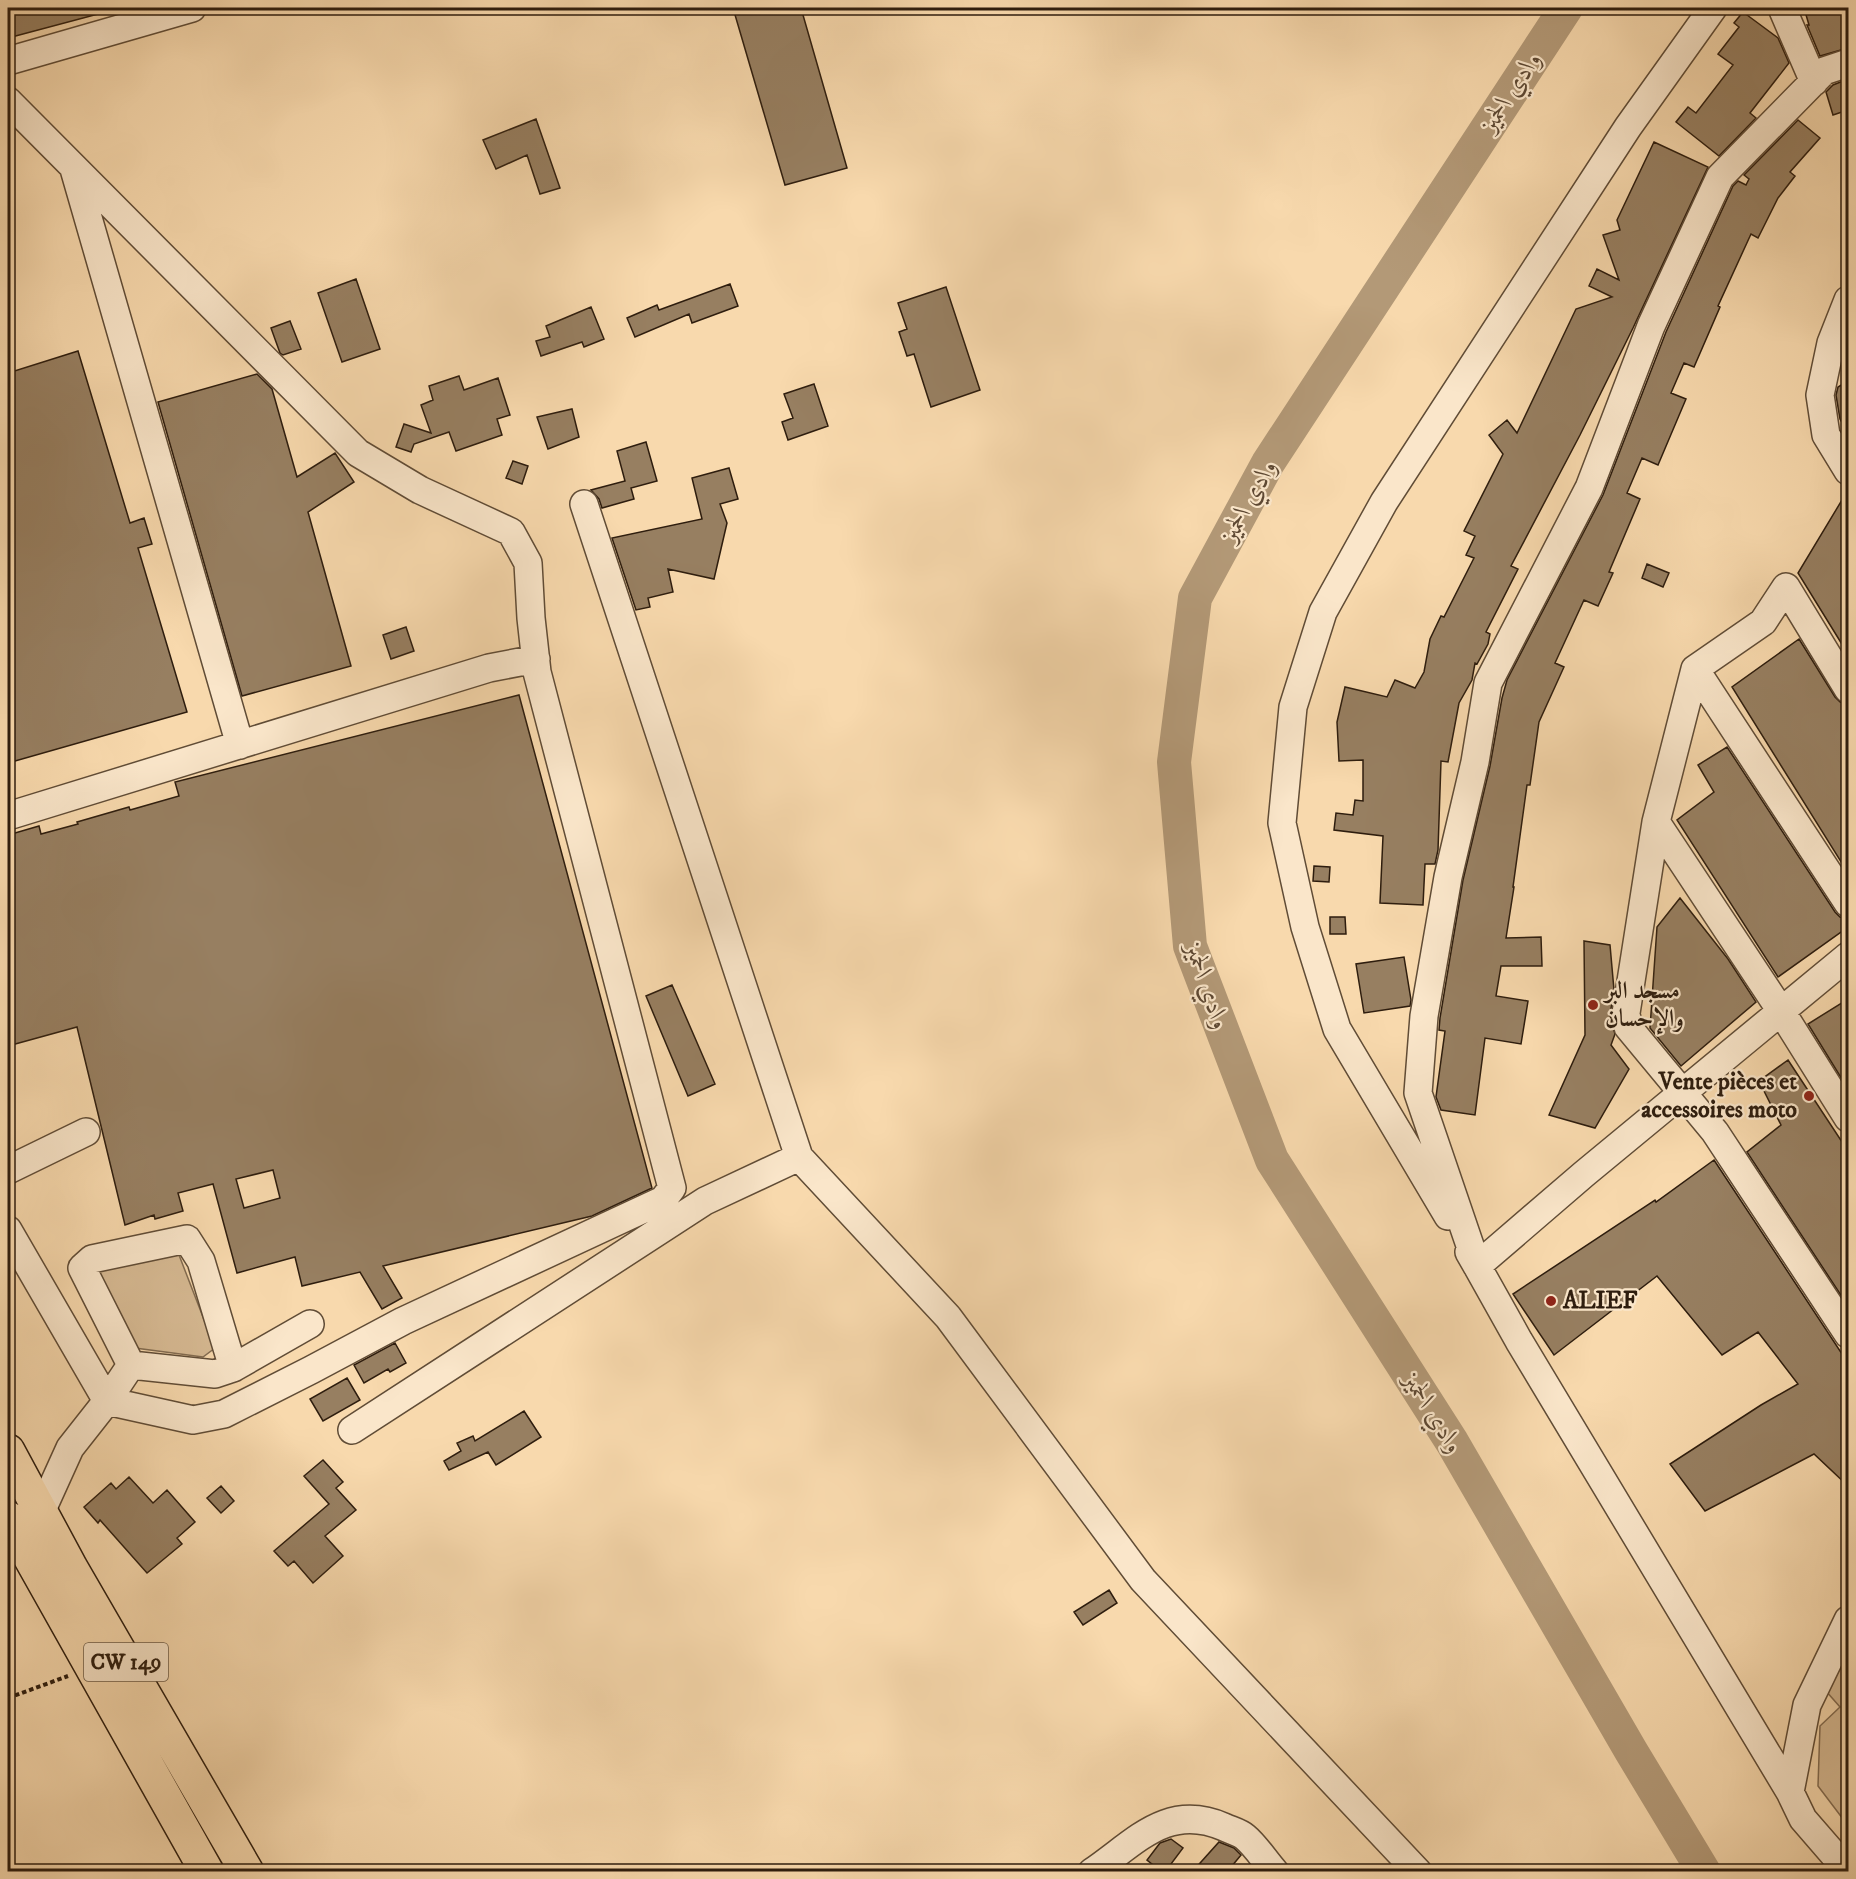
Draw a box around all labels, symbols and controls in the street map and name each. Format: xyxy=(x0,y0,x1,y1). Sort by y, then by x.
water label: وادي الحميز xyxy=(1472,45,1552,142)
water label: وادي الحميز xyxy=(1212,454,1288,552)
water label: وادي الحميز xyxy=(1173,936,1237,1035)
place label: مسجد البر والإحسان xyxy=(1602,976,1684,1035)
marker: مسجد البر والإحسان xyxy=(1586,998,1600,1012)
place label: Vente pièces et accessoires moto xyxy=(1641,1067,1797,1125)
marker: Vente pièces et accessoires moto xyxy=(1802,1089,1816,1103)
place label: ALIEF xyxy=(1562,1286,1637,1316)
marker: ALIEF xyxy=(1544,1294,1558,1308)
water label: وادي الحميز xyxy=(1392,1364,1471,1462)
road number: CW 149 xyxy=(84,1643,168,1681)

